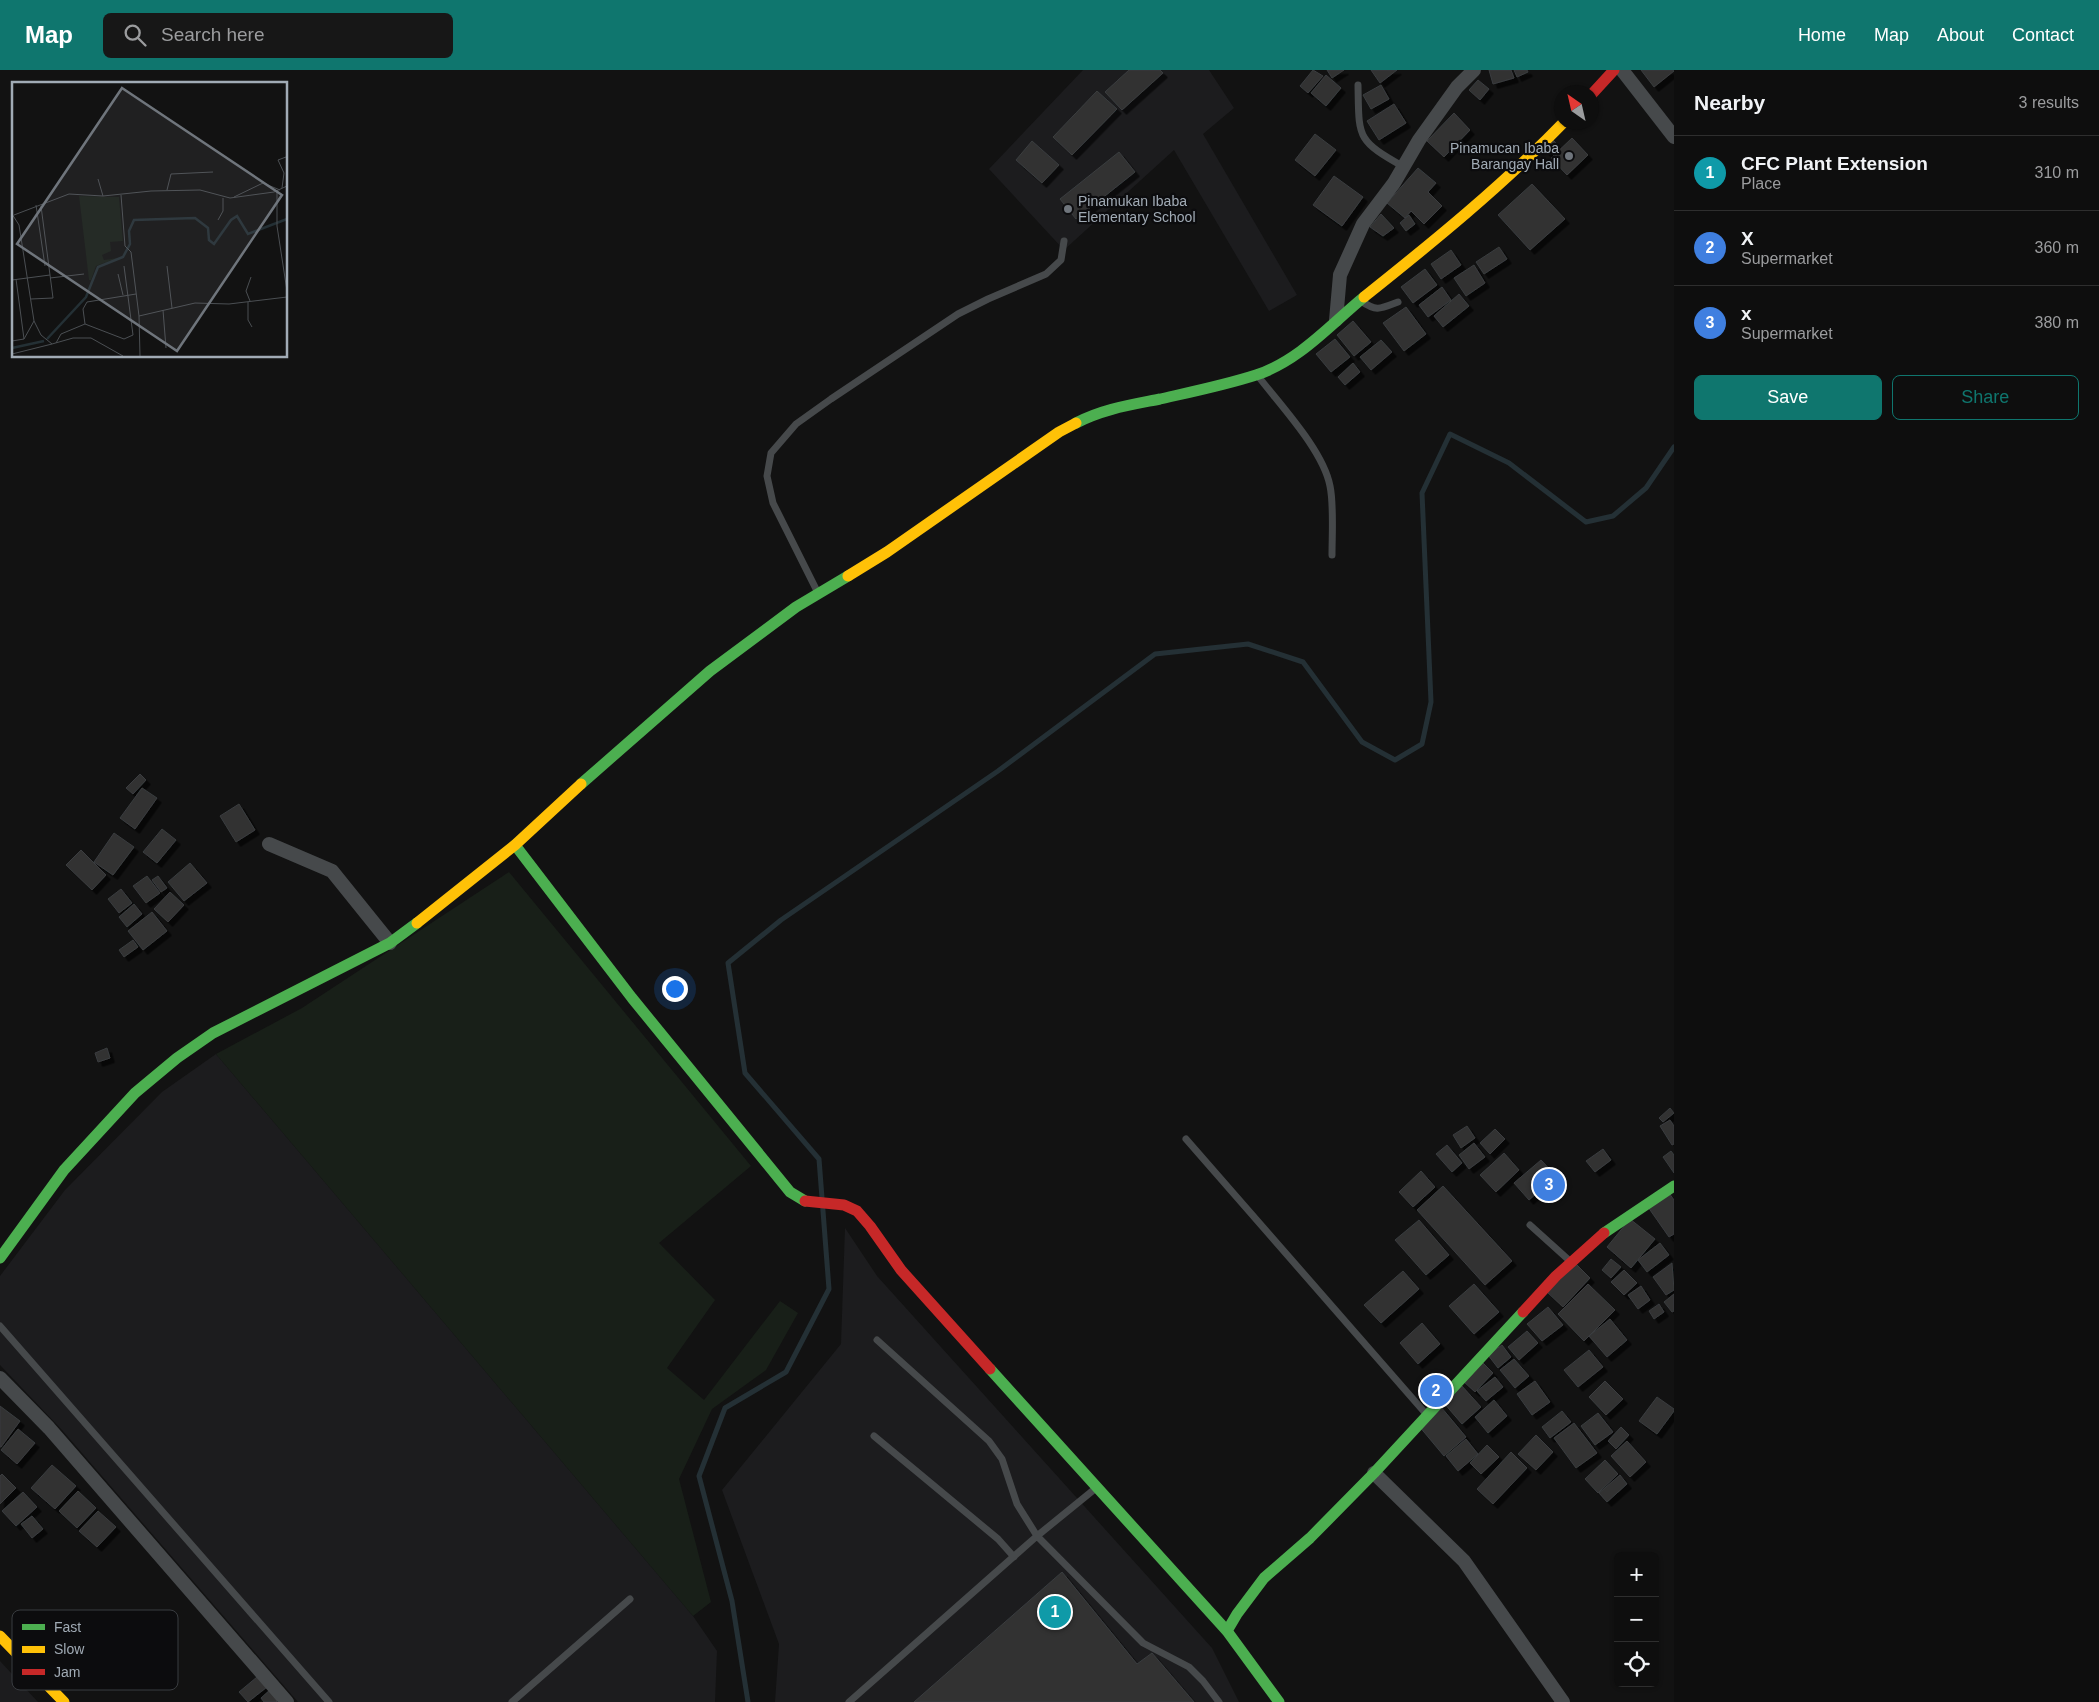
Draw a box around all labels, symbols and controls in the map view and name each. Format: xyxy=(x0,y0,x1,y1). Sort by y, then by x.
search box xyxy=(103,13,453,58)
text: Map xyxy=(25,21,73,48)
icon: search xyxy=(121,21,149,49)
text: Search here xyxy=(161,24,265,45)
text: Home xyxy=(1798,25,1846,45)
text: Map xyxy=(1874,25,1909,45)
text: About xyxy=(1937,25,1984,45)
text: Contact xyxy=(2012,25,2074,45)
inset map xyxy=(12,82,288,358)
north arrow xyxy=(1554,85,1599,130)
text: Nearby xyxy=(1694,91,1765,114)
text: 3 results xyxy=(2019,94,2079,111)
place label: Pinamucan Ibaba Barangay Hall xyxy=(1450,140,1559,172)
marker: Pinamucan Ibaba Barangay Hall xyxy=(1563,150,1575,162)
text: CFC Plant Extension xyxy=(1741,153,1928,174)
text: 1 xyxy=(1706,164,1714,181)
text: 310 m xyxy=(2035,164,2079,181)
text: Place xyxy=(1741,175,1781,192)
place label: Pinamukan Ibaba Elementary School xyxy=(1078,193,1196,225)
marker: Pinamukan Ibaba Elementary School xyxy=(1062,203,1074,215)
text: X xyxy=(1741,228,1754,249)
text: 2 xyxy=(1706,239,1714,256)
text: 360 m xyxy=(2035,239,2079,256)
text: Supermarket xyxy=(1741,250,1833,267)
text: x xyxy=(1741,303,1752,324)
text: 3 xyxy=(1706,314,1714,331)
text: 380 m xyxy=(2035,314,2079,331)
text: Supermarket xyxy=(1741,325,1833,342)
button: Save xyxy=(1694,375,1882,420)
button: Share xyxy=(1892,375,2079,420)
your location xyxy=(662,976,688,1002)
pin: 3 xyxy=(1533,1166,1565,1204)
pin: 2 xyxy=(1420,1372,1452,1410)
map controls xyxy=(1614,1552,1659,1687)
button: + xyxy=(1614,1552,1659,1597)
pin: 1 xyxy=(1039,1593,1071,1631)
button: − xyxy=(1614,1597,1659,1642)
legend xyxy=(12,1610,178,1690)
text: Fast xyxy=(54,1619,81,1635)
text: Slow xyxy=(54,1641,85,1657)
button: locate xyxy=(1614,1642,1659,1687)
text: Jam xyxy=(54,1664,80,1680)

